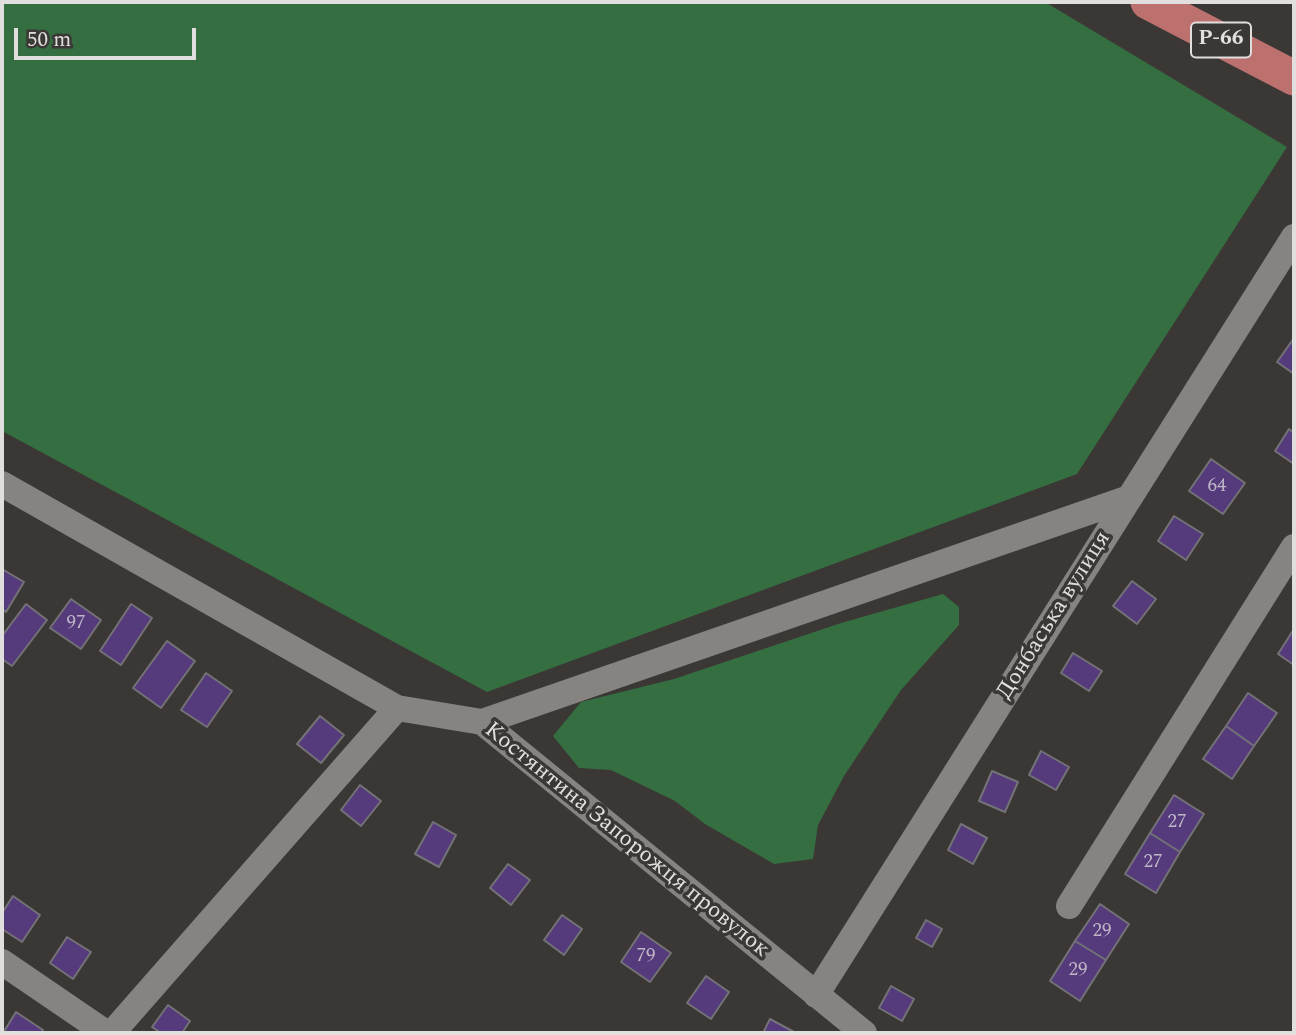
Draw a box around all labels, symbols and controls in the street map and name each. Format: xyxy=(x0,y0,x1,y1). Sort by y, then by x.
scale bar xyxy=(18,14,200,58)
road number: Р-66 xyxy=(1191,22,1251,58)
text: 50 m xyxy=(27,24,71,56)
house number: 64 xyxy=(1208,476,1226,498)
street label: Донбаська вулиця xyxy=(992,527,1118,705)
house number: 97 xyxy=(67,613,85,635)
street label: Костянтина Запорожця провулок xyxy=(478,717,774,965)
house number: 27 xyxy=(1168,812,1186,834)
house number: 27 xyxy=(1144,852,1162,874)
house number: 29 xyxy=(1093,921,1111,943)
house number: 79 xyxy=(637,946,655,968)
house number: 29 xyxy=(1069,960,1087,982)

